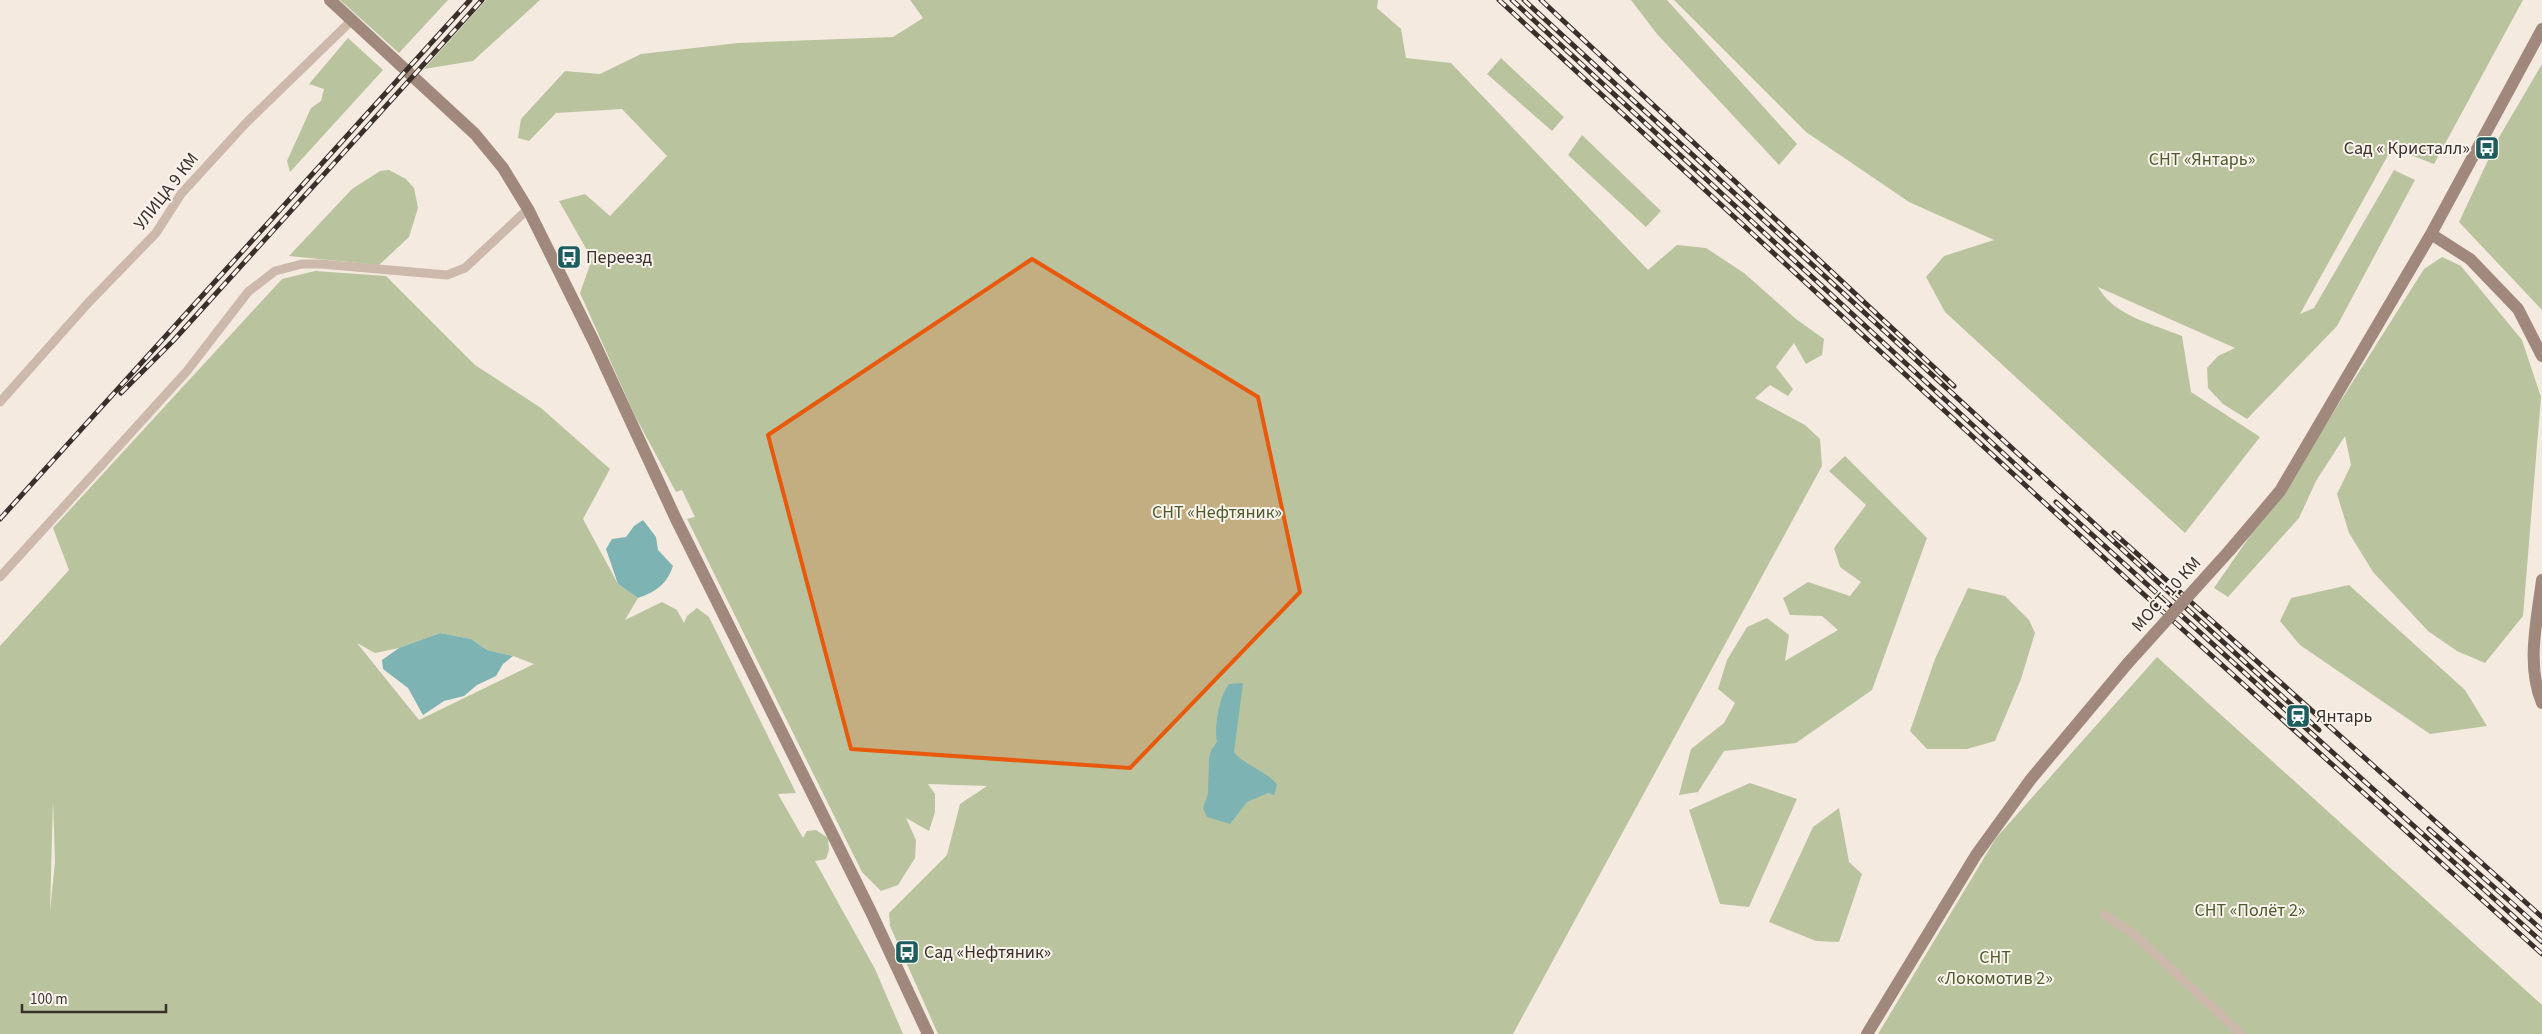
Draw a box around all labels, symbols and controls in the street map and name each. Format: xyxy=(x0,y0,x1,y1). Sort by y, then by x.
bus stop icon: Сад « Кристалл» xyxy=(2474,135,2500,161)
place label: Сад « Кристалл» xyxy=(2344,136,2470,161)
street label: УЛИЦА 9 КМ xyxy=(128,147,205,235)
park label: СНТ «Янтарь» xyxy=(2149,147,2255,172)
bus stop icon: Переезд xyxy=(556,244,582,270)
place label: Переезд xyxy=(586,245,653,270)
park label: СНТ «Нефтяник» xyxy=(1152,500,1282,525)
street label: МОСТ 10 КМ xyxy=(2126,551,2207,637)
station icon: Янтарь xyxy=(2285,703,2311,729)
place label: Янтарь xyxy=(2316,704,2373,729)
park label: СНТ «Полёт 2» xyxy=(2194,898,2306,923)
bus stop icon: Сад «Нефтяник» xyxy=(894,939,920,965)
place label: Сад «Нефтяник» xyxy=(924,940,1051,965)
park label: СНТ «Локомотив 2» xyxy=(1937,945,2053,991)
scale bar xyxy=(22,982,166,1014)
text: 100 m xyxy=(30,989,68,1010)

